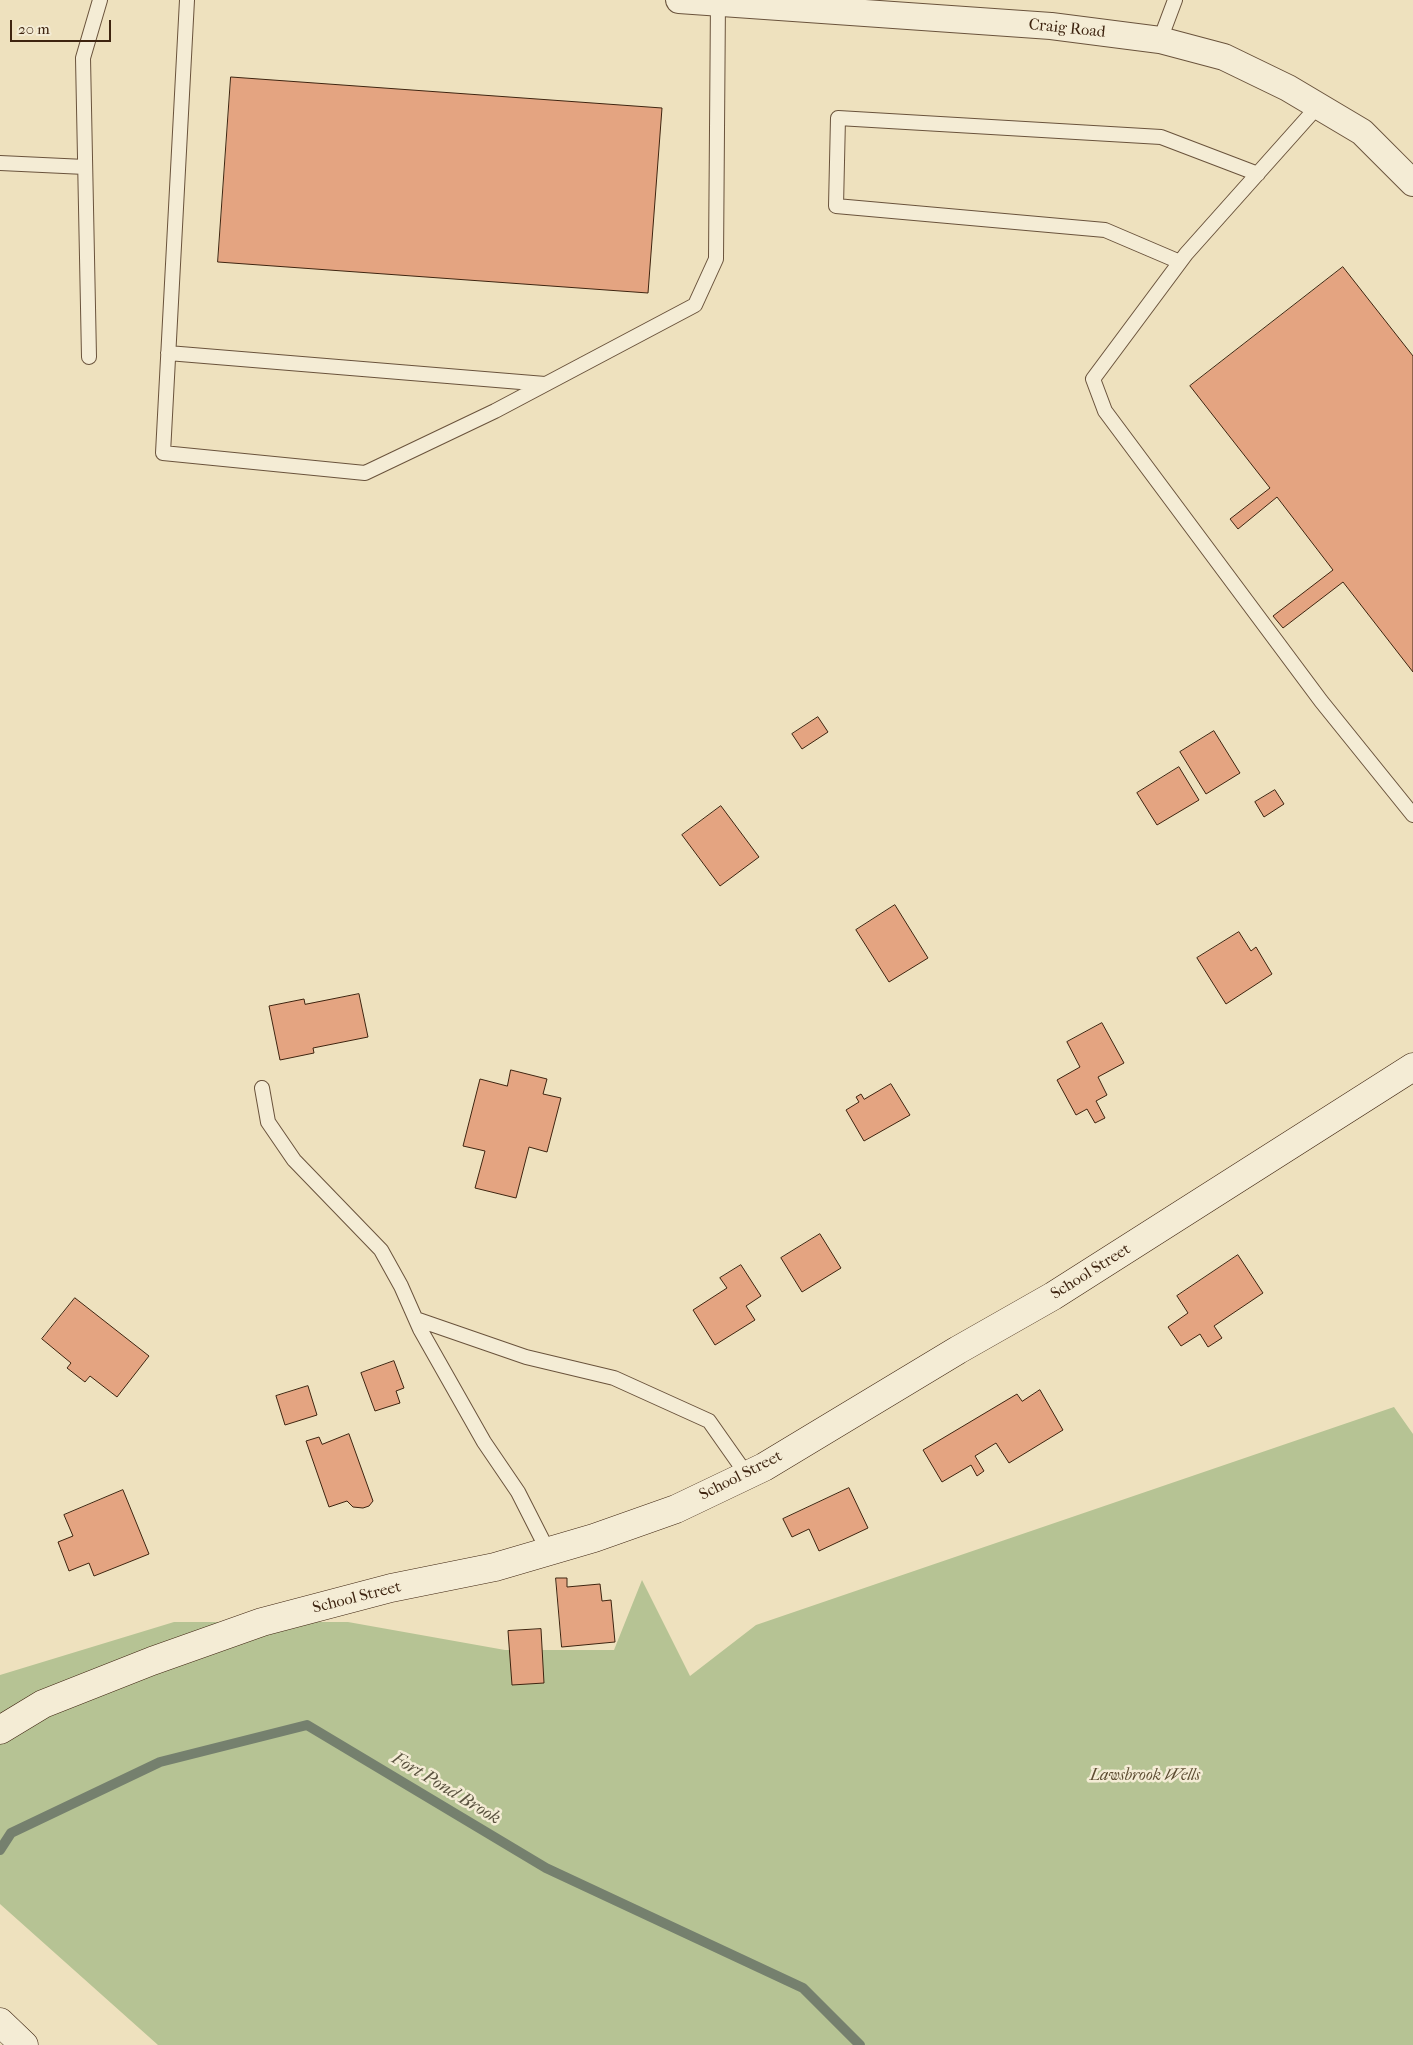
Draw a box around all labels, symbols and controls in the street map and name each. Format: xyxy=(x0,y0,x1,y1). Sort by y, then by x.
scale bar xyxy=(12,10,114,42)
street label: Craig Road xyxy=(1028,15,1106,43)
text: 20 m xyxy=(18,20,50,38)
street label: School Street xyxy=(1048,1240,1134,1304)
street label: School Street xyxy=(696,1447,786,1505)
street label: School Street xyxy=(311,1578,403,1618)
water label: Fort Pond Brook xyxy=(388,1748,504,1830)
park label: Lawsbrook Wells xyxy=(1090,1766,1200,1786)

